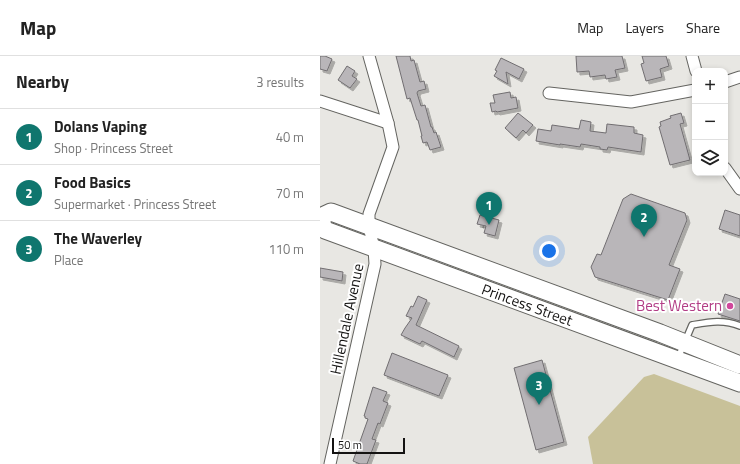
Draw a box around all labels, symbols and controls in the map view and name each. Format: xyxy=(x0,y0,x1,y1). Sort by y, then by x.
text: Map xyxy=(20,13,56,42)
text: Map xyxy=(577,17,603,38)
text: Layers xyxy=(625,17,664,38)
text: Share xyxy=(686,17,720,38)
map controls xyxy=(692,68,728,176)
button: + xyxy=(692,68,728,104)
text: Nearby xyxy=(16,69,69,95)
text: 3 results xyxy=(256,72,304,92)
button: − xyxy=(692,104,728,140)
text: Dolans Vaping xyxy=(54,115,147,138)
text: 1 xyxy=(25,127,33,147)
text: 40 m xyxy=(276,127,304,147)
text: Shop · Princess Street xyxy=(54,138,173,158)
button: layers xyxy=(692,140,728,176)
text: Food Basics xyxy=(54,171,131,194)
text: 2 xyxy=(25,183,33,203)
text: 70 m xyxy=(276,183,304,203)
pin: 1 xyxy=(476,192,502,225)
text: Supermarket · Princess Street xyxy=(54,194,216,214)
pin: 2 xyxy=(631,204,657,237)
text: The Waverley xyxy=(54,227,142,250)
text: 3 xyxy=(25,239,33,259)
text: 110 m xyxy=(268,239,304,259)
your location xyxy=(539,241,559,261)
text: Place xyxy=(54,250,83,270)
street label: Hillendale Avenue xyxy=(324,261,369,376)
street label: Princess Street xyxy=(478,277,577,332)
place label: Best Western xyxy=(636,294,722,317)
marker: Best Western xyxy=(725,301,735,311)
pin: 3 xyxy=(526,372,552,405)
scale bar xyxy=(332,436,405,455)
text: 50 m xyxy=(338,437,362,453)

